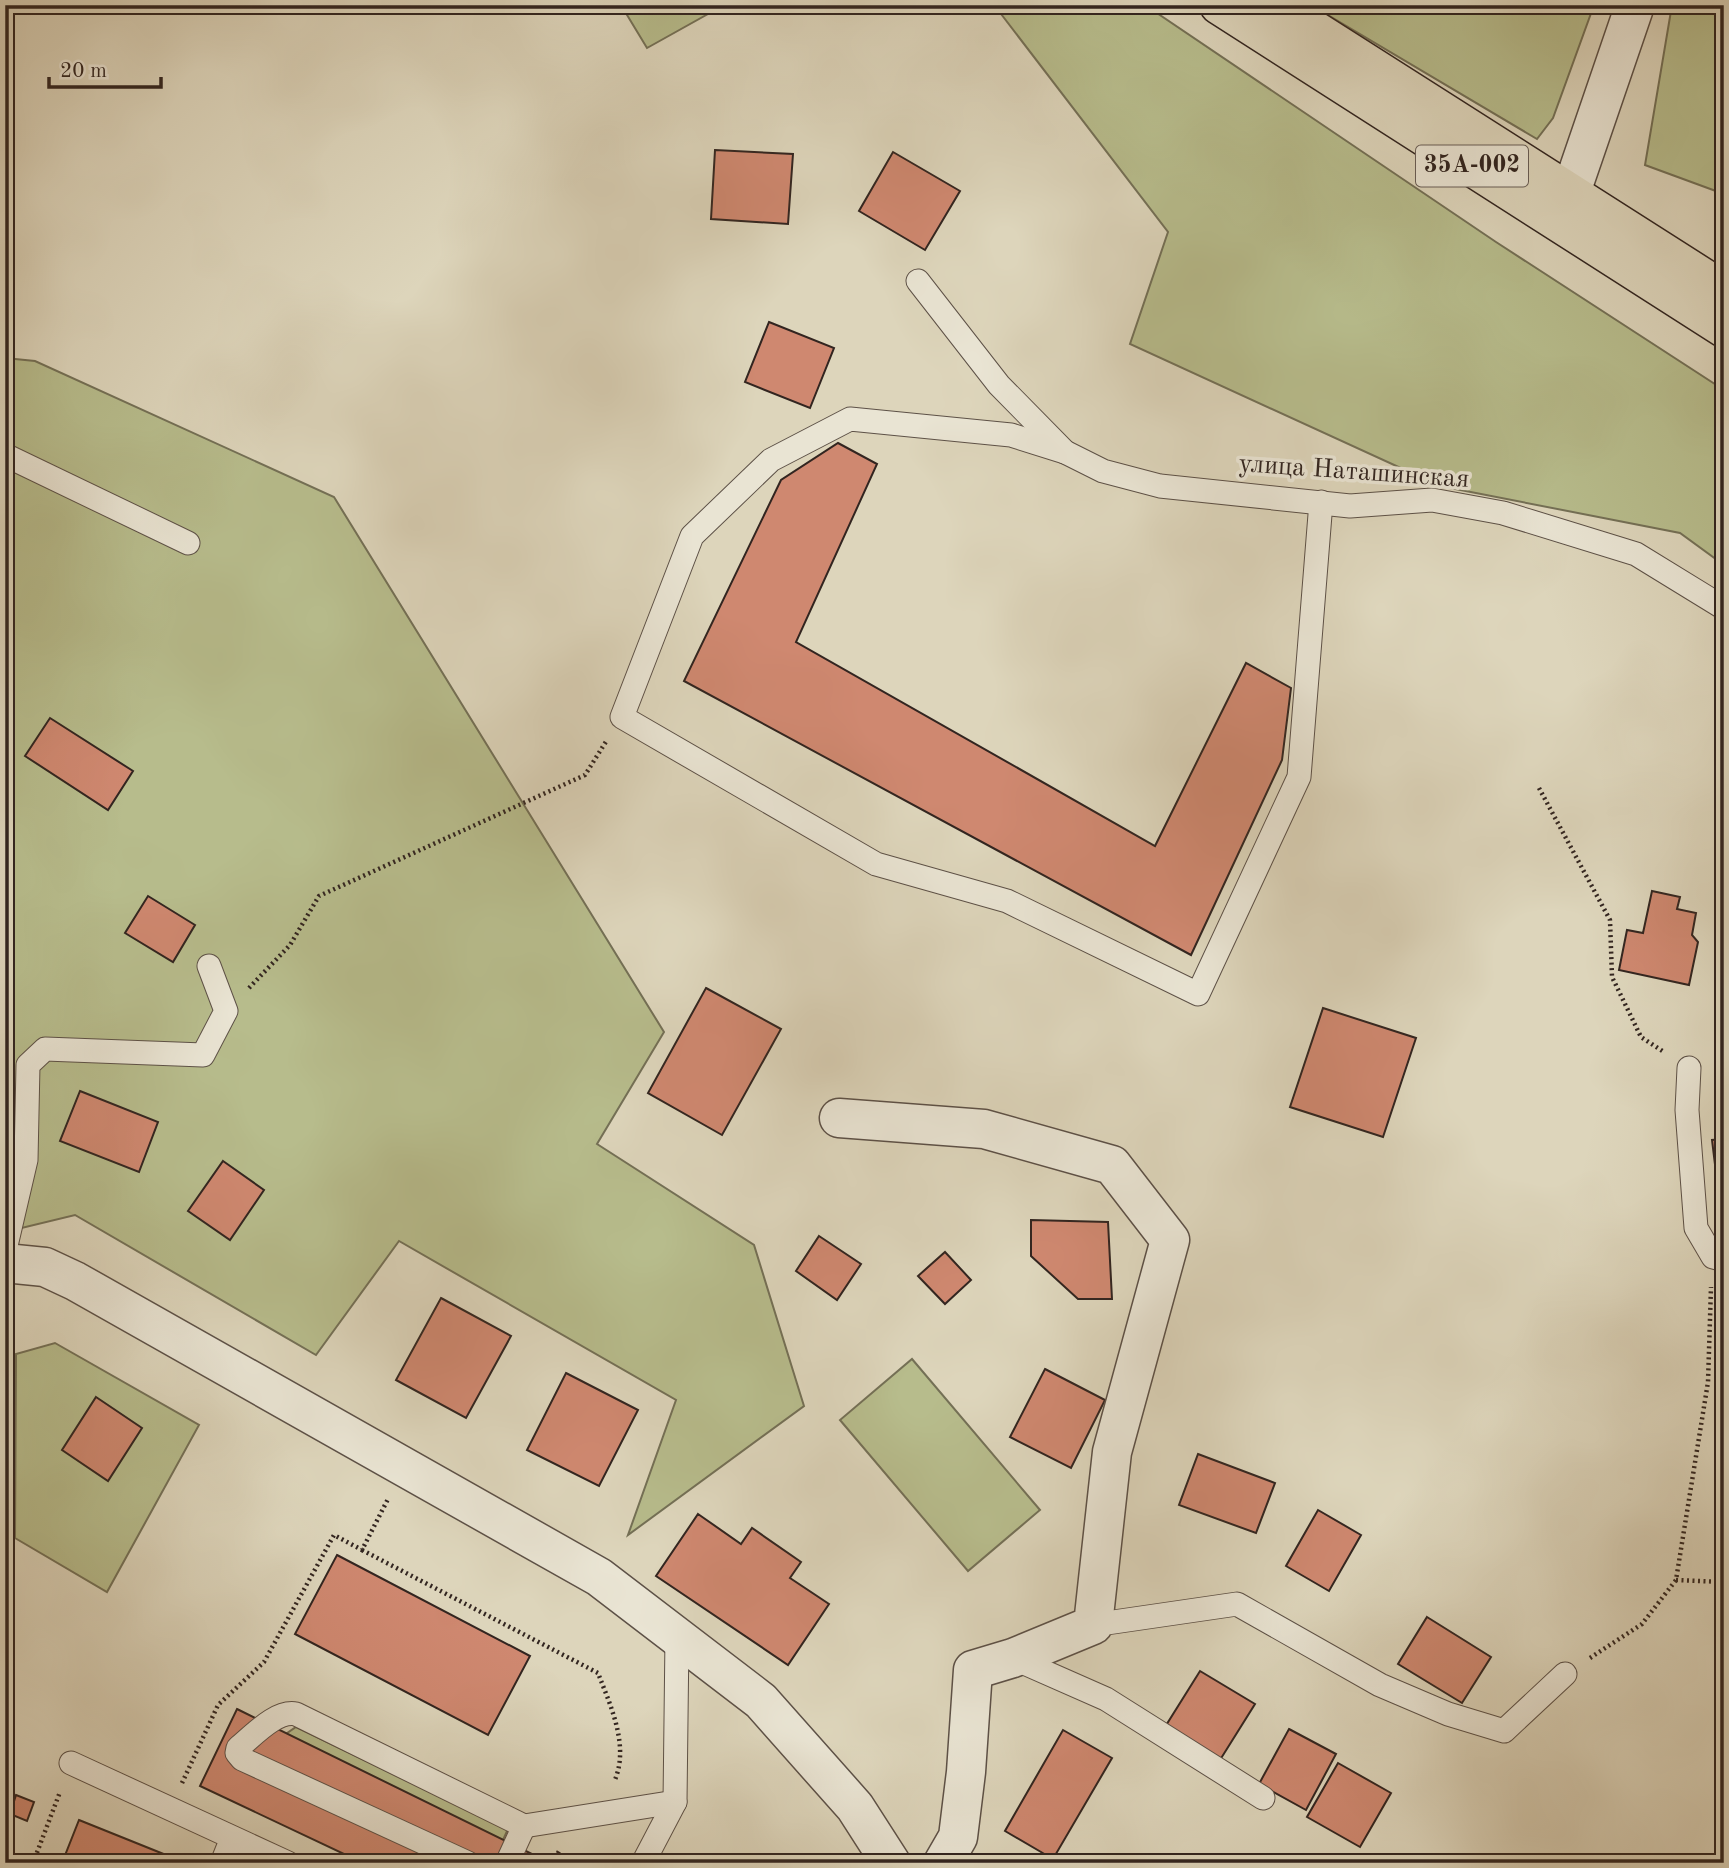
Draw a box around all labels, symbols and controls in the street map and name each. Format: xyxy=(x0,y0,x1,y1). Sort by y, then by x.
scale bar xyxy=(49,46,161,90)
text: 20 m xyxy=(60,61,107,82)
road number: 35А-002 xyxy=(1416,146,1528,186)
street label: улица Наташинская xyxy=(1238,451,1470,493)

